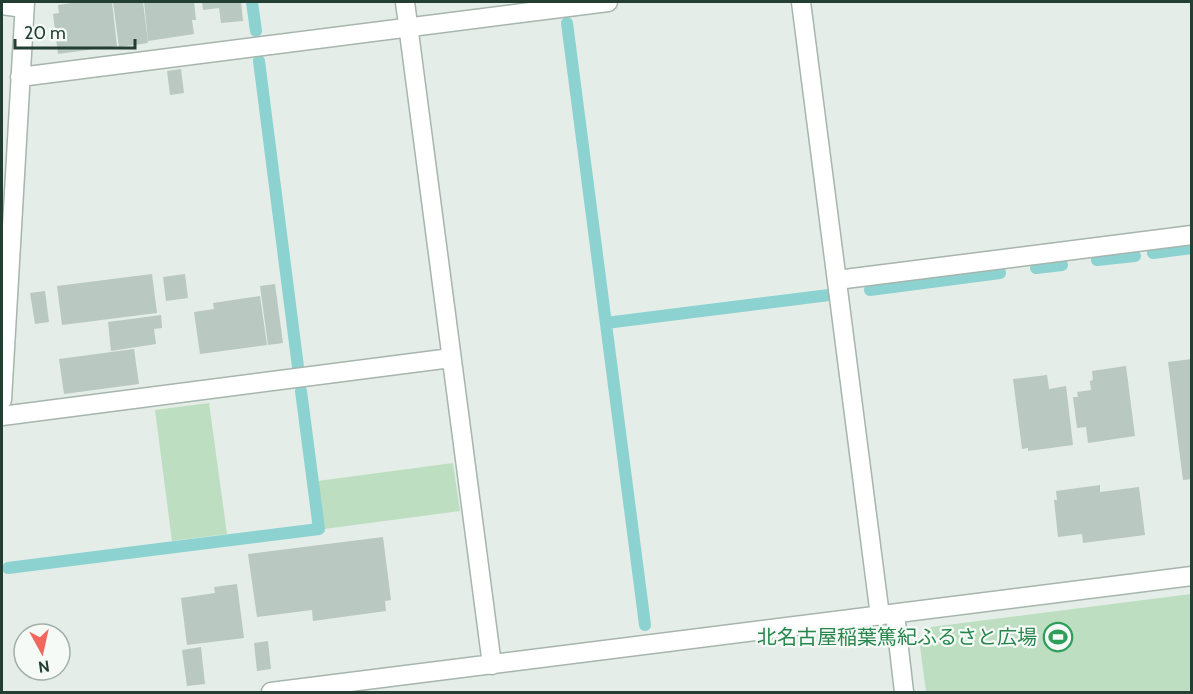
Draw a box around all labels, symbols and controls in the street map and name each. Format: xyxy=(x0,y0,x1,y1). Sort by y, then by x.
scale bar xyxy=(15,12,135,50)
text: 20 m xyxy=(24,22,66,44)
sports icon: 北名古屋稲葉篤紀ふるさと広場 xyxy=(1042,621,1074,653)
north arrow xyxy=(12,622,72,682)
place label: 北名古屋稲葉篤紀ふるさと広場 xyxy=(757,625,1037,649)
text: N xyxy=(37,656,51,677)

